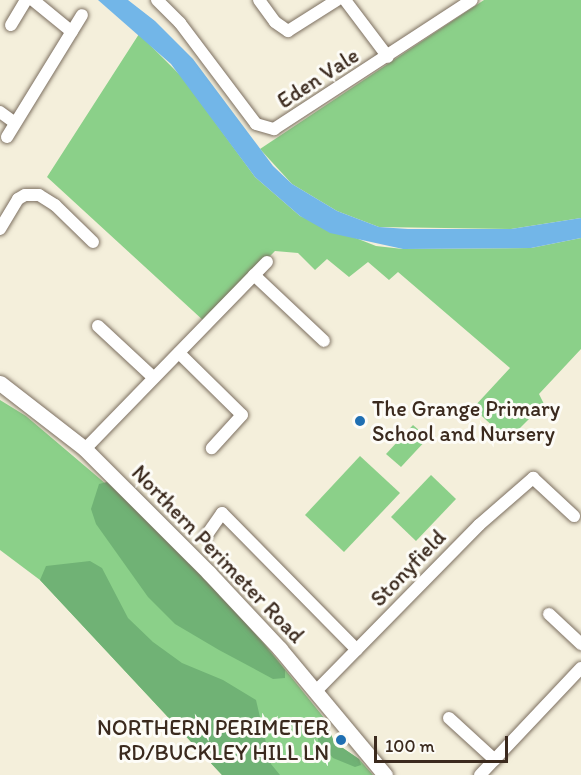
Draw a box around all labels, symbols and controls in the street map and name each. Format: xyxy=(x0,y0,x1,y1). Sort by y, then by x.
street label: Eden Vale xyxy=(272,42,364,114)
place label: The Grange Primary School and Nursery xyxy=(372,395,560,446)
marker: The Grange Primary School and Nursery xyxy=(353,414,367,428)
street label: Northern Perimeter Road xyxy=(127,460,309,648)
street label: Stonyfield xyxy=(365,524,451,612)
place label: NORTHERN PERIMETER RD/BUCKLEY HILL LN xyxy=(100,714,329,766)
scale bar xyxy=(377,724,510,762)
marker: NORTHERN PERIMETER RD/BUCKLEY HILL LN xyxy=(334,733,348,747)
text: 100 m xyxy=(385,735,435,757)

